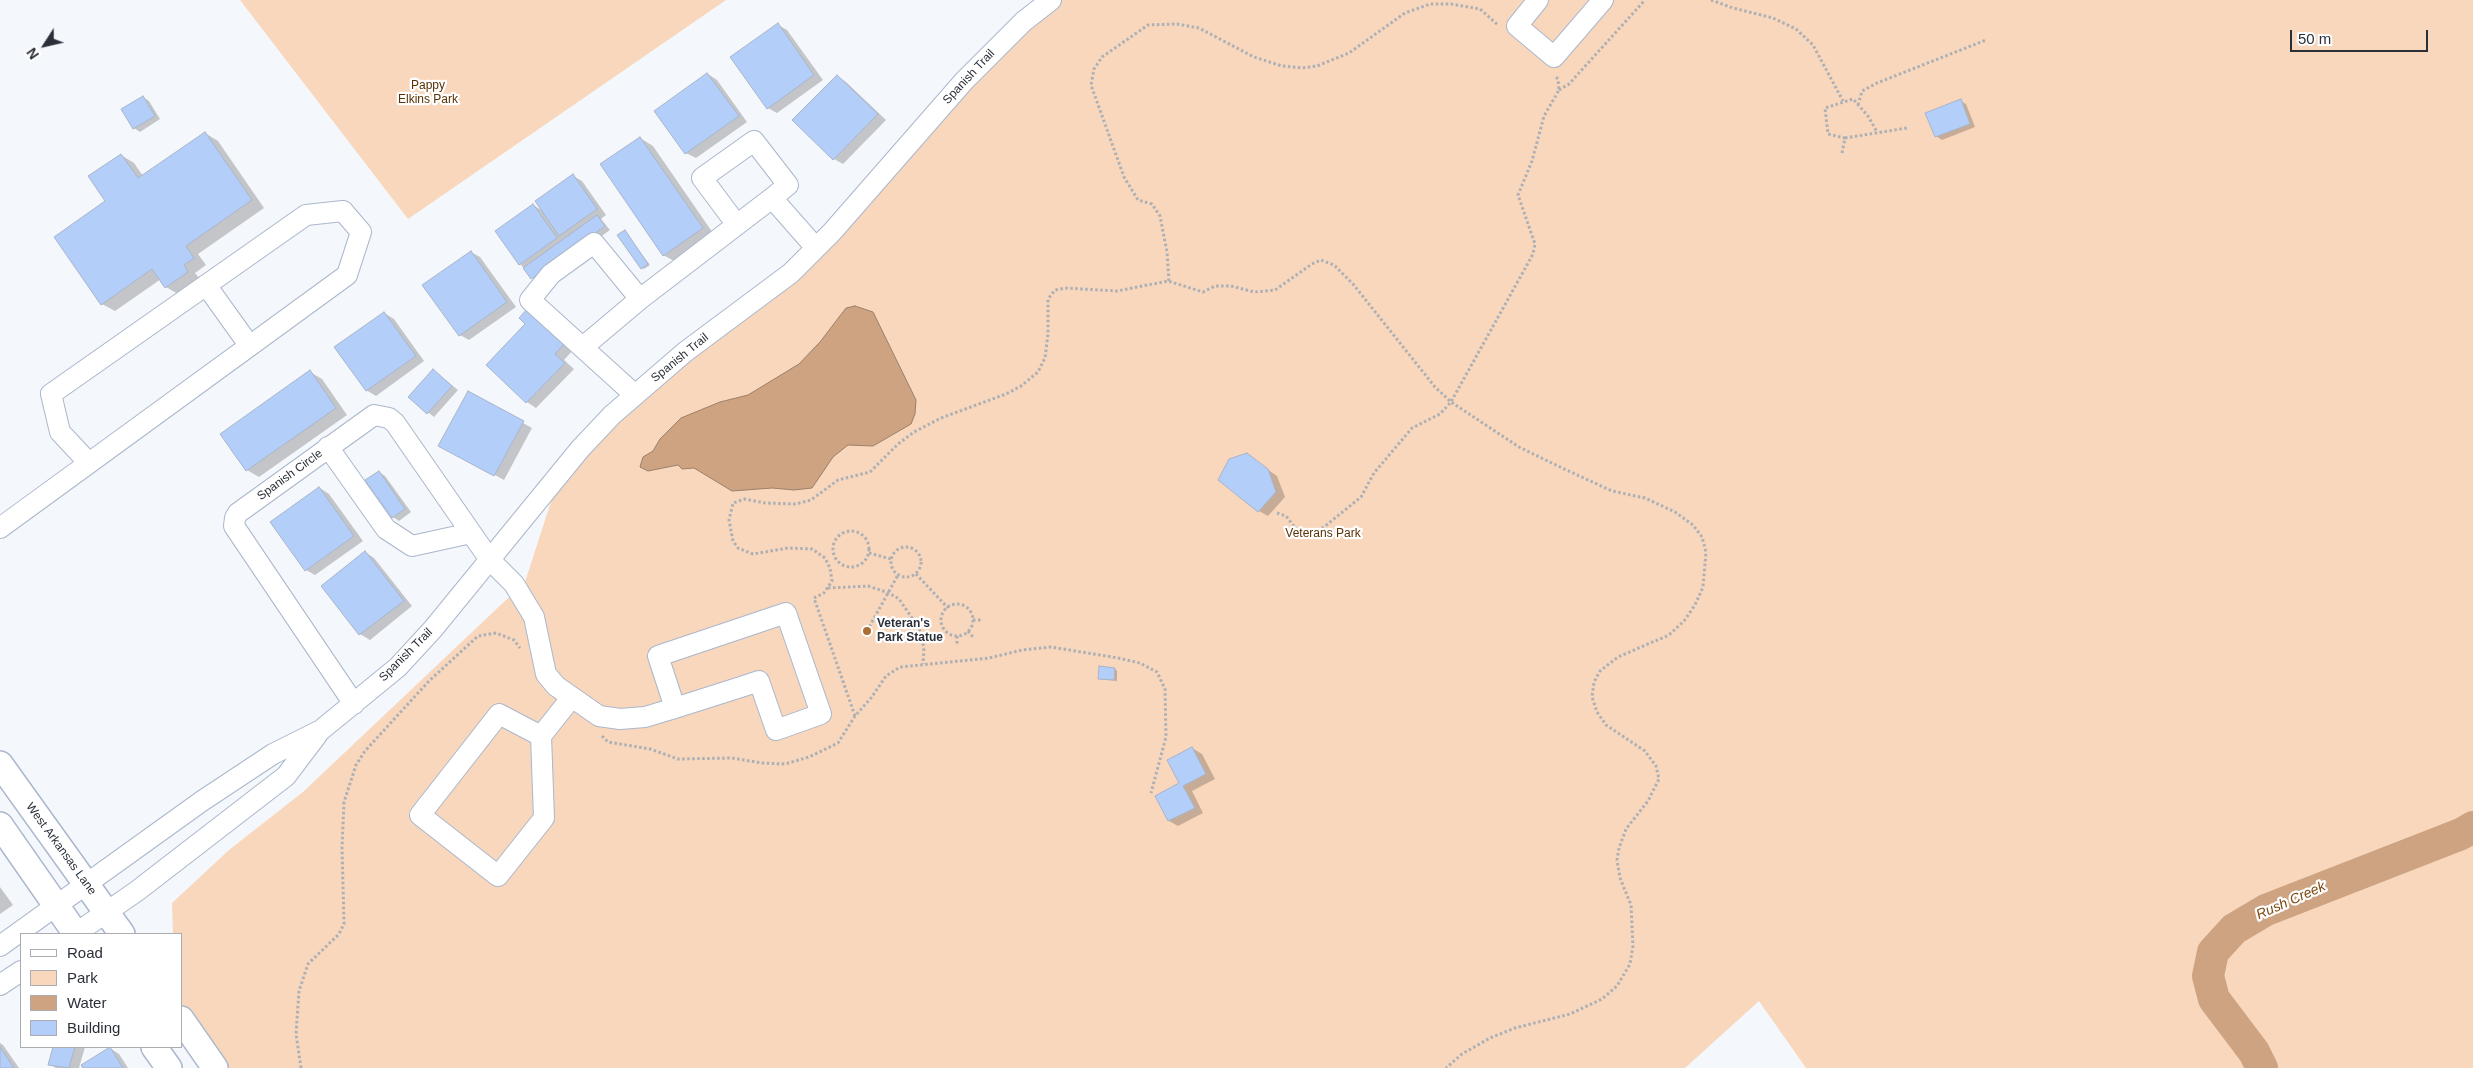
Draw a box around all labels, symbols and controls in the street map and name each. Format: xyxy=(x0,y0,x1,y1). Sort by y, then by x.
north arrow xyxy=(20,20,70,70)
scale bar xyxy=(2293,20,2430,52)
text: 50 m xyxy=(2298,30,2331,47)
text: N xyxy=(23,45,42,62)
street label: Spanish Trail xyxy=(940,47,998,107)
park label: Pappy Elkins Park xyxy=(398,79,458,107)
street label: Spanish Trail xyxy=(648,331,712,385)
street label: Spanish Circle xyxy=(254,446,326,504)
park label: Veterans Park xyxy=(1285,527,1361,541)
place label: Veteran's Park Statue xyxy=(877,617,943,645)
street label: Spanish Trail xyxy=(376,625,436,685)
marker: Veteran's Park Statue xyxy=(861,625,873,637)
street label: West Arkansas Lane xyxy=(23,800,99,898)
water label: Rush Creek xyxy=(2254,878,2328,924)
legend xyxy=(20,933,182,1048)
text: Road xyxy=(67,944,103,961)
text: Park xyxy=(67,969,98,986)
text: Water xyxy=(67,994,106,1011)
text: Building xyxy=(67,1019,120,1036)

